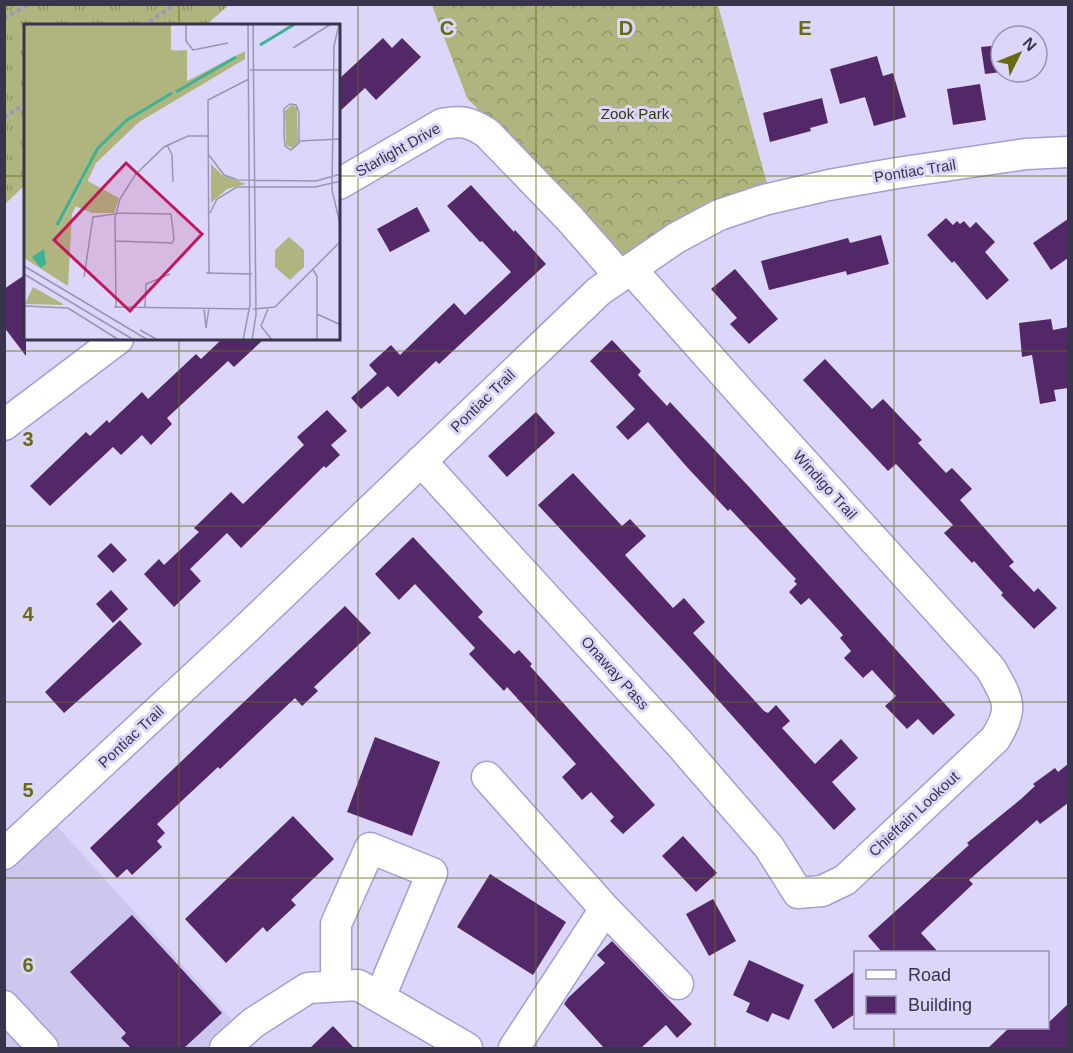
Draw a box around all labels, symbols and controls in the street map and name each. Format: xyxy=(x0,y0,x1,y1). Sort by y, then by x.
text: C xyxy=(440,17,454,39)
text: D xyxy=(619,17,633,39)
text: E xyxy=(798,17,812,39)
inset map xyxy=(24,24,340,340)
north arrow xyxy=(989,24,1049,84)
text: N xyxy=(1019,34,1040,54)
park label: Zook Park xyxy=(601,105,670,122)
street label: Starlight Drive xyxy=(352,119,443,180)
street label: Pontiac Trail xyxy=(873,156,957,185)
street label: Pontiac Trail xyxy=(447,366,518,435)
text: 3 xyxy=(22,428,34,450)
street label: Windigo Trail xyxy=(790,447,861,523)
text: 4 xyxy=(22,603,34,625)
street label: Onaway Pass xyxy=(578,633,653,713)
street label: Pontiac Trail xyxy=(95,702,167,771)
street label: Chieftain Lookout xyxy=(865,767,963,860)
text: 5 xyxy=(22,779,34,801)
legend xyxy=(854,951,1049,1029)
text: 6 xyxy=(22,954,34,976)
text: Road xyxy=(908,965,951,985)
text: Building xyxy=(908,995,972,1015)

